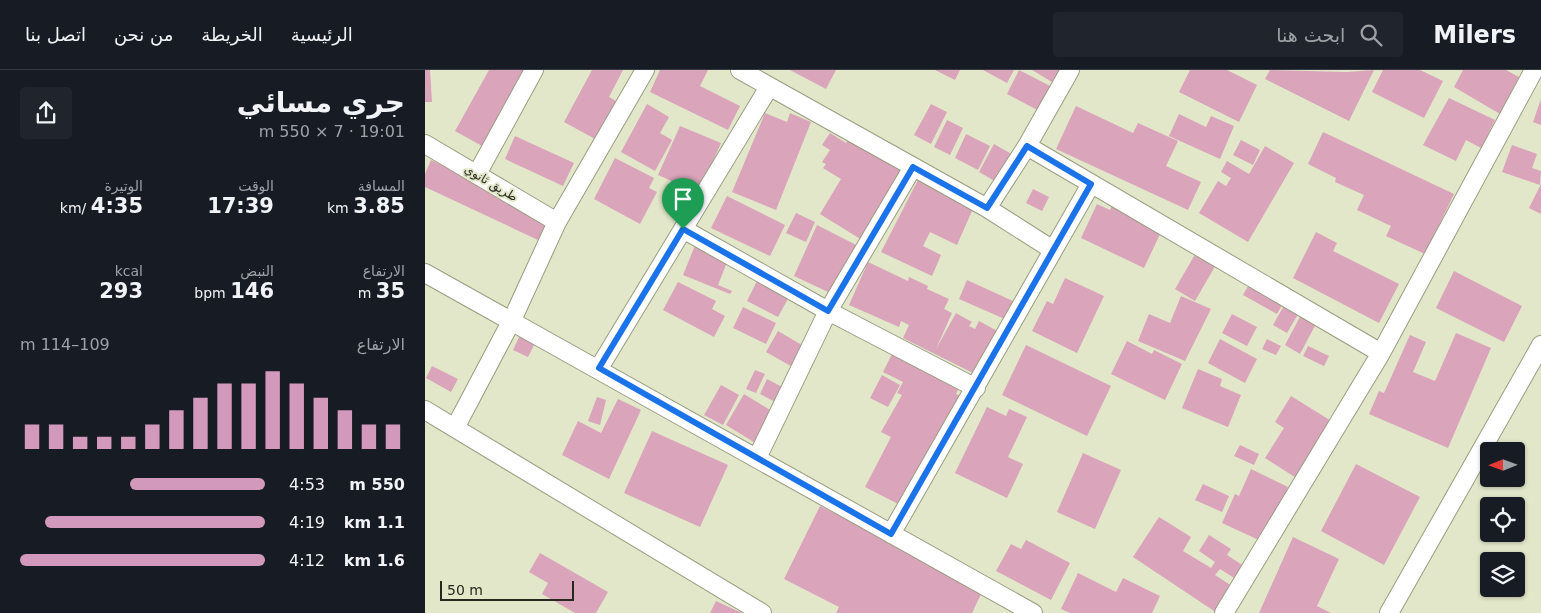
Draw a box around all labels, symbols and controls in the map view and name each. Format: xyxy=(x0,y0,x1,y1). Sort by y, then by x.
search box xyxy=(1053,12,1403,57)
icon: search xyxy=(1357,21,1385,49)
text: Milers xyxy=(1433,21,1516,49)
text: اتصل بنا xyxy=(25,24,86,45)
text: من نحن xyxy=(114,24,173,45)
text: الخريطة xyxy=(201,24,263,45)
text: الرئيسية xyxy=(291,24,353,45)
text: ابحث هنا xyxy=(1276,24,1345,46)
text: جري مسائي xyxy=(237,86,405,119)
button: share xyxy=(20,87,72,139)
text: 19:01 · 7 × 550 m xyxy=(259,122,405,141)
street label: طريق ثانوي xyxy=(461,162,520,205)
text: الوتيرة xyxy=(104,178,143,194)
text: الوقت xyxy=(238,178,274,194)
text: المسافة xyxy=(358,178,405,194)
pin xyxy=(662,178,704,229)
icon: arrive xyxy=(669,185,697,213)
text: 4:35 xyxy=(91,194,143,218)
text: 17:39 xyxy=(207,194,274,218)
text: 3.85 xyxy=(353,194,405,218)
text: /km xyxy=(60,200,91,216)
text: km xyxy=(327,200,353,216)
text: kcal xyxy=(115,263,143,279)
text: النبض xyxy=(240,263,274,279)
text: الارتفاع xyxy=(363,263,405,279)
text: 293 xyxy=(99,279,143,303)
text: 146 xyxy=(230,279,274,303)
text: 35 xyxy=(376,279,405,303)
text: bpm xyxy=(194,285,230,301)
text: m xyxy=(358,285,376,301)
text: 109–114 m xyxy=(20,335,110,354)
text: الارتفاع xyxy=(357,335,405,354)
north arrow xyxy=(1480,442,1525,488)
map controls xyxy=(1480,442,1525,597)
text: 4:53 xyxy=(289,475,325,494)
text: 550 m xyxy=(349,475,405,494)
button: locate xyxy=(1480,497,1525,542)
text: 4:19 xyxy=(289,513,325,532)
text: 1.1 km xyxy=(344,513,405,532)
text: 4:12 xyxy=(289,551,325,570)
text: 1.6 km xyxy=(344,551,405,570)
button: layers xyxy=(1480,552,1525,597)
scale bar xyxy=(440,578,574,601)
text: 50 m xyxy=(447,582,483,598)

